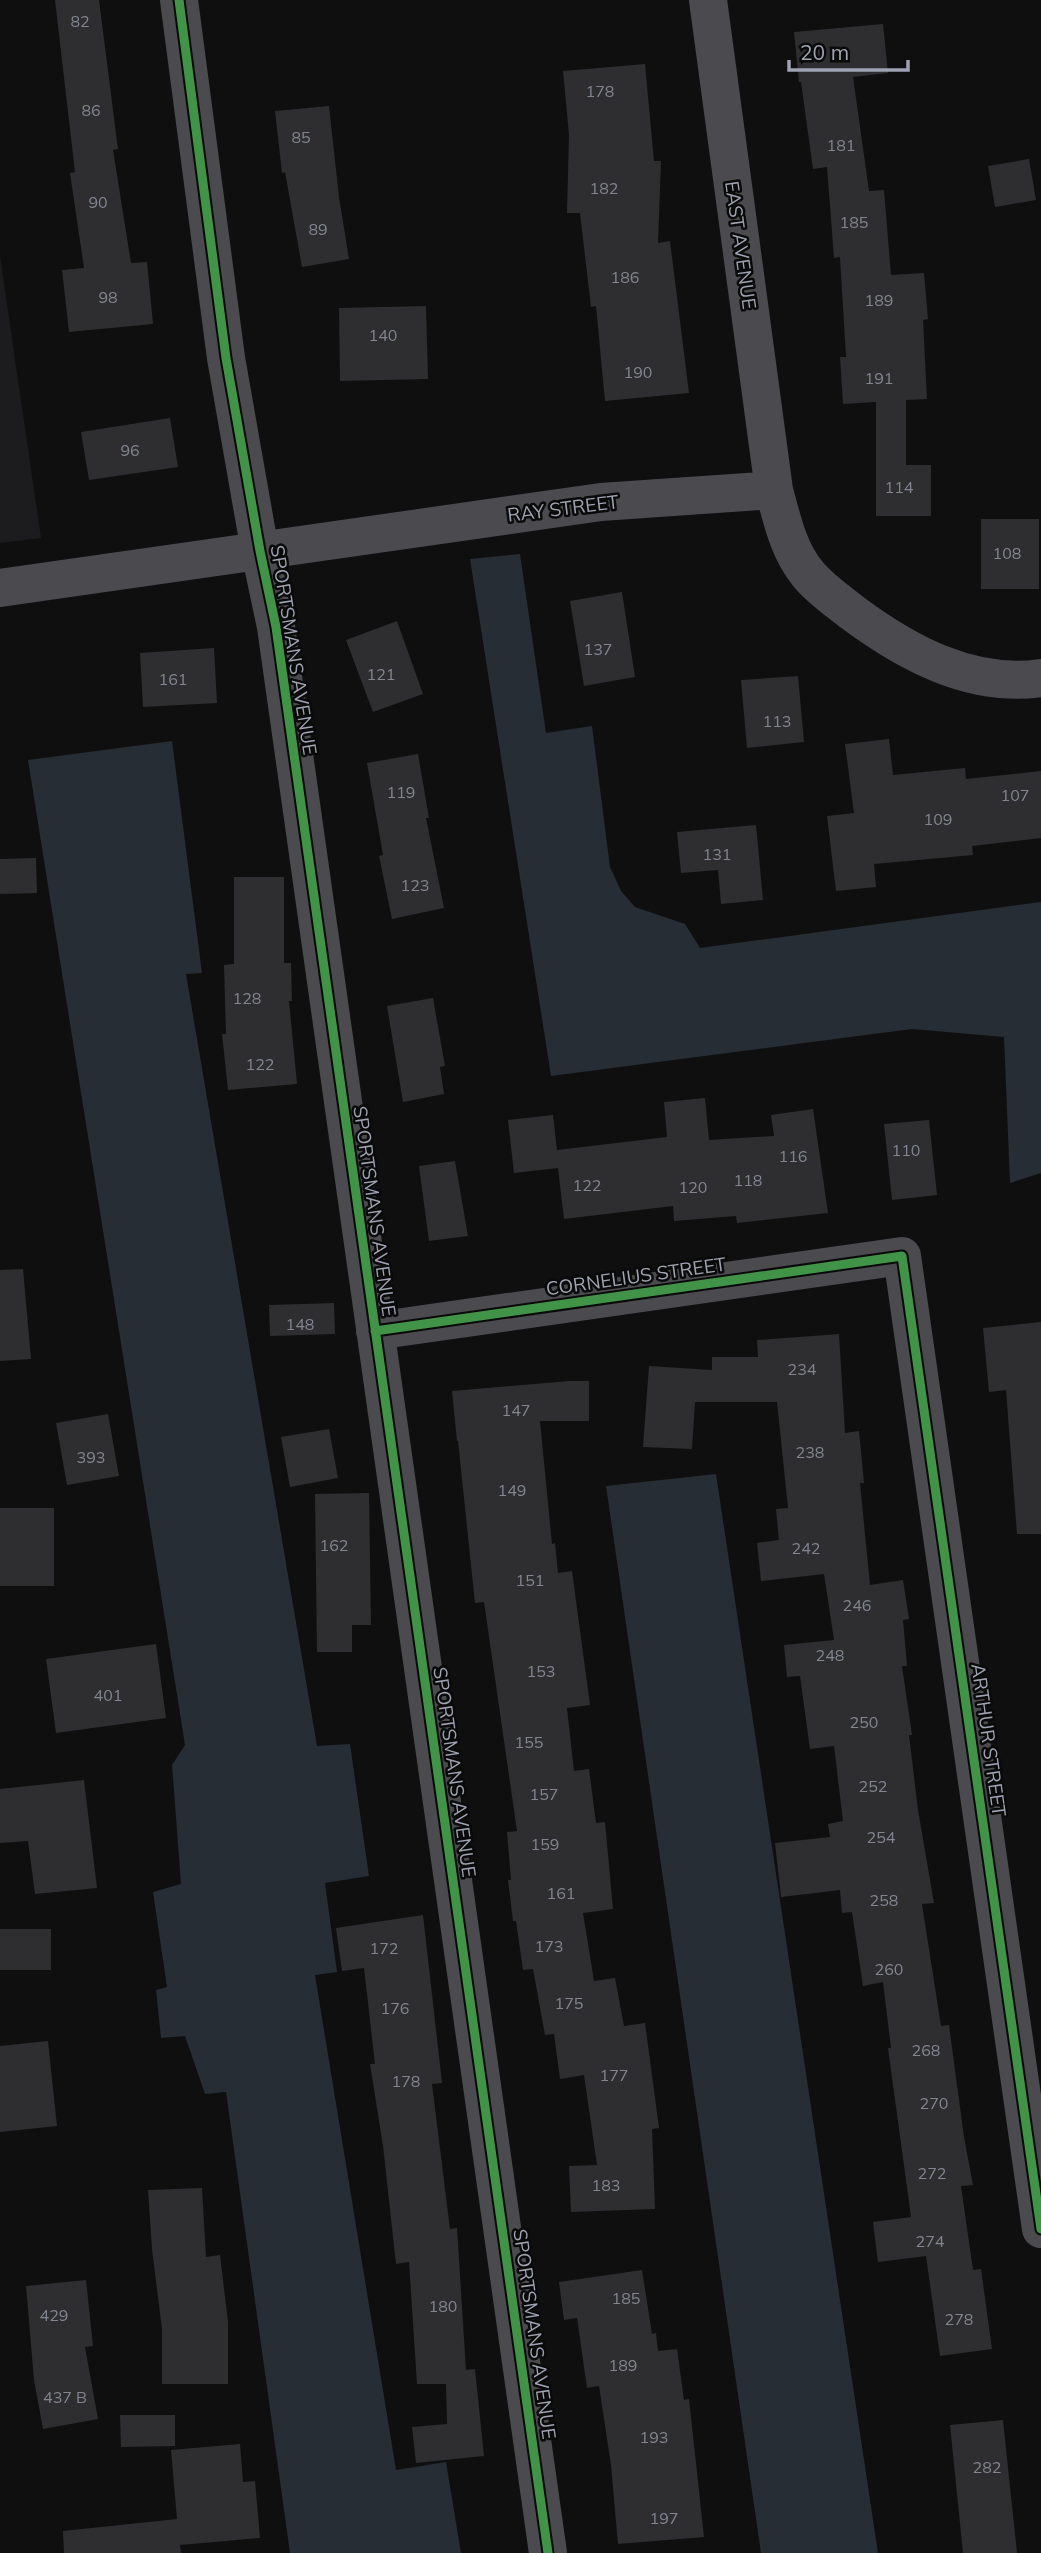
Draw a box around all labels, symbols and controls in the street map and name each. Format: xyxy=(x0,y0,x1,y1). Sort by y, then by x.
house number: 82 xyxy=(70,11,90,31)
scale bar xyxy=(789,28,908,72)
text: 20 m xyxy=(800,39,849,65)
house number: 178 xyxy=(586,81,614,101)
house number: 86 xyxy=(81,100,101,120)
house number: 85 xyxy=(291,127,311,147)
house number: 181 xyxy=(827,135,855,155)
house number: 182 xyxy=(590,178,618,198)
street label: EAST AVENUE xyxy=(720,179,762,311)
house number: 90 xyxy=(88,192,108,212)
house number: 185 xyxy=(840,212,868,232)
house number: 89 xyxy=(308,219,328,239)
house number: 186 xyxy=(611,267,639,287)
house number: 98 xyxy=(98,287,118,307)
house number: 189 xyxy=(865,290,893,310)
house number: 140 xyxy=(369,325,397,345)
house number: 190 xyxy=(624,362,652,382)
house number: 191 xyxy=(865,368,893,388)
house number: 96 xyxy=(120,440,140,460)
house number: 114 xyxy=(885,477,914,497)
street label: RAY STREET xyxy=(506,489,621,527)
street label: SPORTSMANS AVENUE xyxy=(266,543,322,757)
house number: 108 xyxy=(993,543,1021,563)
house number: 137 xyxy=(584,639,612,659)
house number: 121 xyxy=(367,664,395,684)
house number: 161 xyxy=(159,669,187,689)
house number: 113 xyxy=(763,711,791,731)
house number: 119 xyxy=(387,782,415,802)
house number: 107 xyxy=(1001,785,1029,805)
house number: 109 xyxy=(924,809,952,829)
house number: 131 xyxy=(703,844,731,864)
house number: 123 xyxy=(401,875,429,895)
house number: 128 xyxy=(233,988,261,1008)
house number: 122 xyxy=(246,1054,274,1074)
street label: SPORTSMANS AVENUE xyxy=(348,1104,402,1318)
house number: 110 xyxy=(892,1140,920,1160)
house number: 116 xyxy=(779,1146,807,1166)
house number: 118 xyxy=(734,1170,762,1190)
house number: 122 xyxy=(573,1175,601,1195)
house number: 120 xyxy=(679,1177,707,1197)
street label: CORNELIUS STREET xyxy=(544,1251,728,1301)
house number: 148 xyxy=(286,1314,314,1334)
house number: 234 xyxy=(788,1359,817,1379)
house number: 147 xyxy=(502,1400,530,1420)
house number: 238 xyxy=(796,1442,824,1462)
house number: 393 xyxy=(77,1447,105,1467)
house number: 149 xyxy=(498,1480,526,1500)
house number: 162 xyxy=(320,1535,348,1555)
house number: 242 xyxy=(792,1538,820,1558)
house number: 151 xyxy=(516,1570,544,1590)
house number: 246 xyxy=(843,1595,871,1615)
house number: 248 xyxy=(816,1645,844,1665)
house number: 153 xyxy=(527,1661,555,1681)
street label: ARTHUR STREET xyxy=(966,1662,1012,1819)
street label: SPORTSMANS AVENUE xyxy=(428,1665,482,1879)
house number: 401 xyxy=(94,1685,122,1705)
house number: 250 xyxy=(850,1712,878,1732)
house number: 155 xyxy=(515,1732,543,1752)
house number: 252 xyxy=(859,1776,887,1796)
house number: 157 xyxy=(530,1784,558,1804)
house number: 254 xyxy=(867,1827,896,1847)
house number: 159 xyxy=(531,1834,559,1854)
house number: 161 xyxy=(547,1883,575,1903)
house number: 258 xyxy=(870,1890,898,1910)
house number: 173 xyxy=(535,1936,563,1956)
house number: 172 xyxy=(370,1938,398,1958)
house number: 260 xyxy=(875,1959,903,1979)
house number: 175 xyxy=(555,1993,583,2013)
house number: 176 xyxy=(381,1998,409,2018)
house number: 268 xyxy=(912,2040,940,2060)
house number: 177 xyxy=(600,2065,628,2085)
house number: 178 xyxy=(392,2071,420,2091)
house number: 270 xyxy=(920,2093,948,2113)
house number: 272 xyxy=(918,2163,946,2183)
house number: 183 xyxy=(592,2175,620,2195)
street label: SPORTSMANS AVENUE xyxy=(508,2227,562,2441)
house number: 274 xyxy=(916,2231,945,2251)
house number: 185 xyxy=(612,2288,640,2308)
house number: 180 xyxy=(429,2296,457,2316)
house number: 429 xyxy=(40,2305,68,2325)
house number: 278 xyxy=(945,2309,973,2329)
house number: 189 xyxy=(609,2355,637,2375)
house number: 437 B xyxy=(43,2387,87,2407)
house number: 193 xyxy=(640,2427,668,2447)
house number: 282 xyxy=(973,2457,1001,2477)
house number: 197 xyxy=(650,2508,678,2528)

